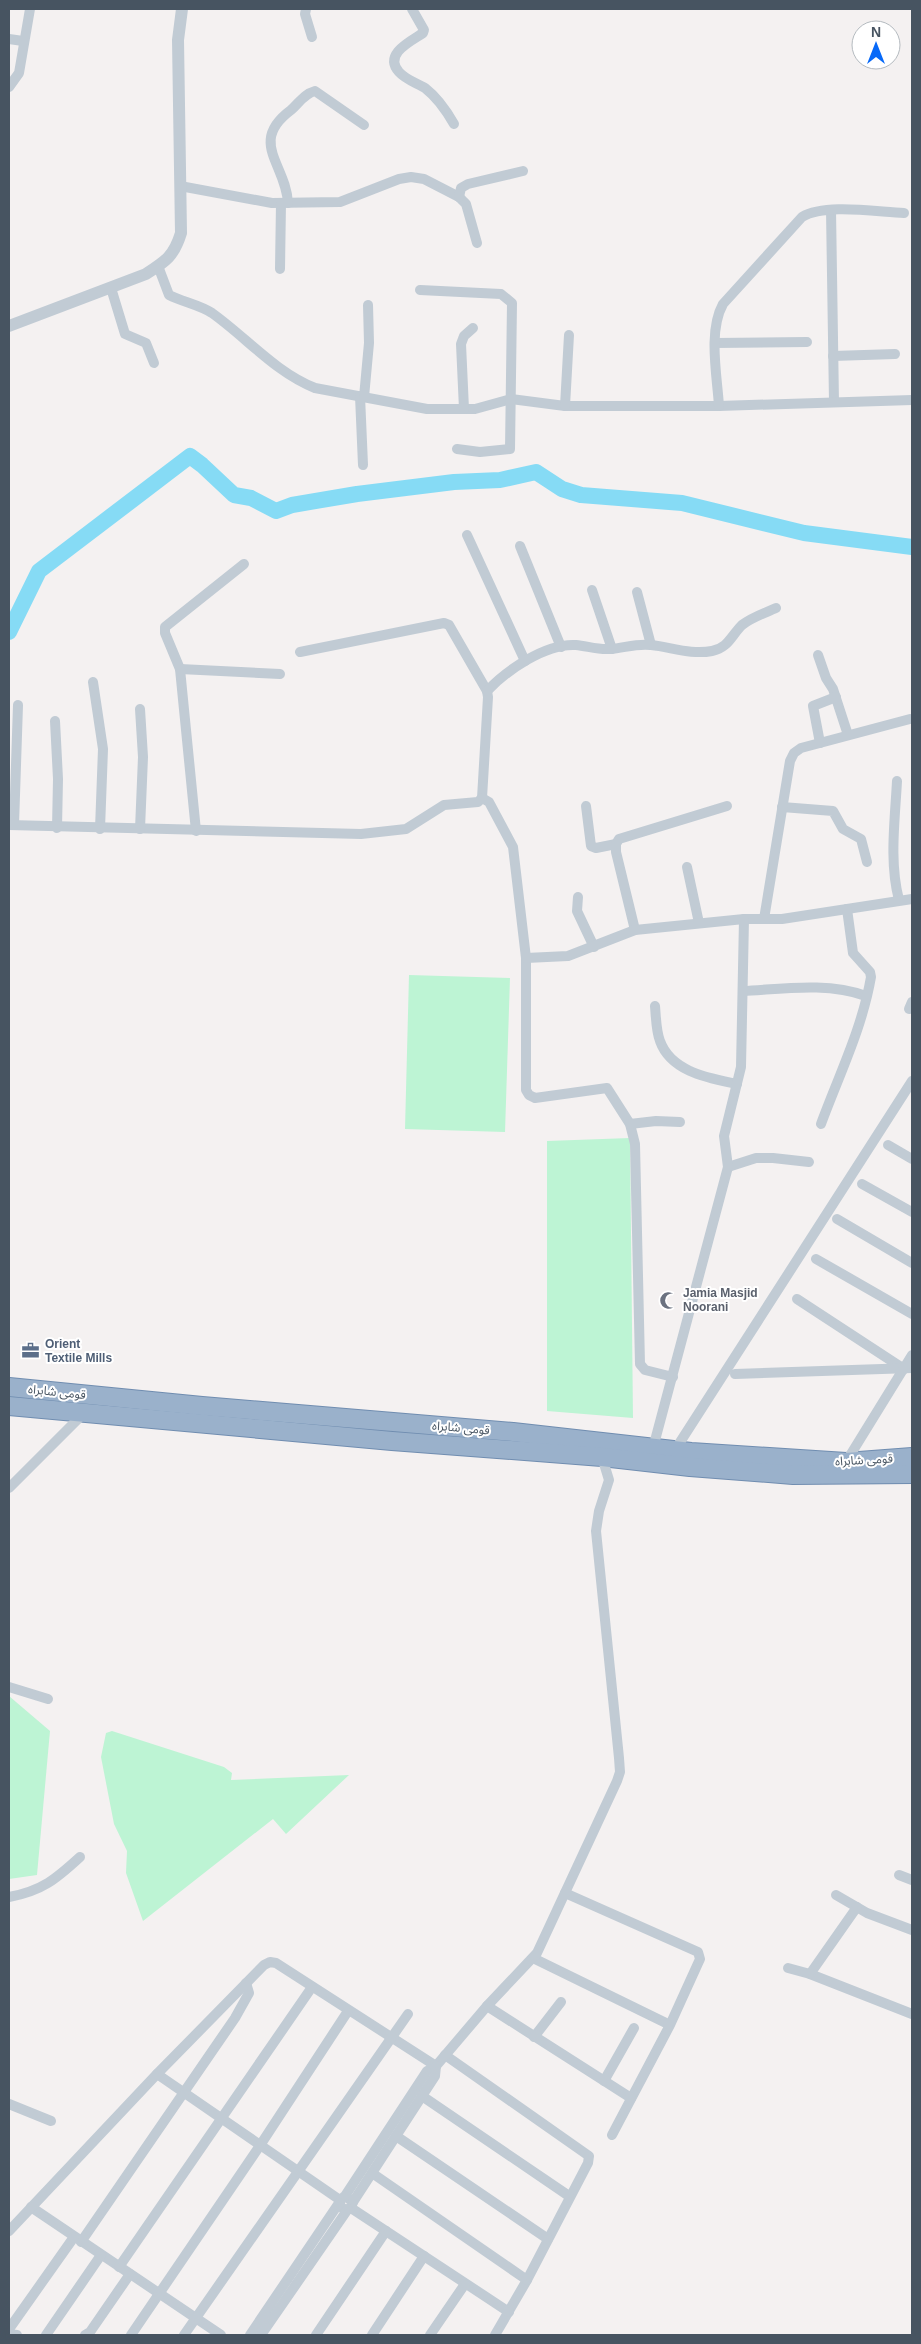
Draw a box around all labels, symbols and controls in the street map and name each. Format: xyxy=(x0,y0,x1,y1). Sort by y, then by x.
north arrow xyxy=(851,20,901,70)
text: N xyxy=(871,24,881,40)
place label: Jamia Masjid Noorani xyxy=(683,1286,758,1314)
mosque icon: Jamia Masjid Noorani xyxy=(659,1290,679,1310)
place label: Orient Textile Mills xyxy=(45,1337,112,1365)
office icon: Orient Textile Mills xyxy=(21,1341,41,1361)
street label: قومی شاہراہ xyxy=(28,1382,86,1402)
street label: قومی شاہراہ xyxy=(432,1419,490,1437)
street label: قومی شاہراہ xyxy=(835,1451,893,1469)

